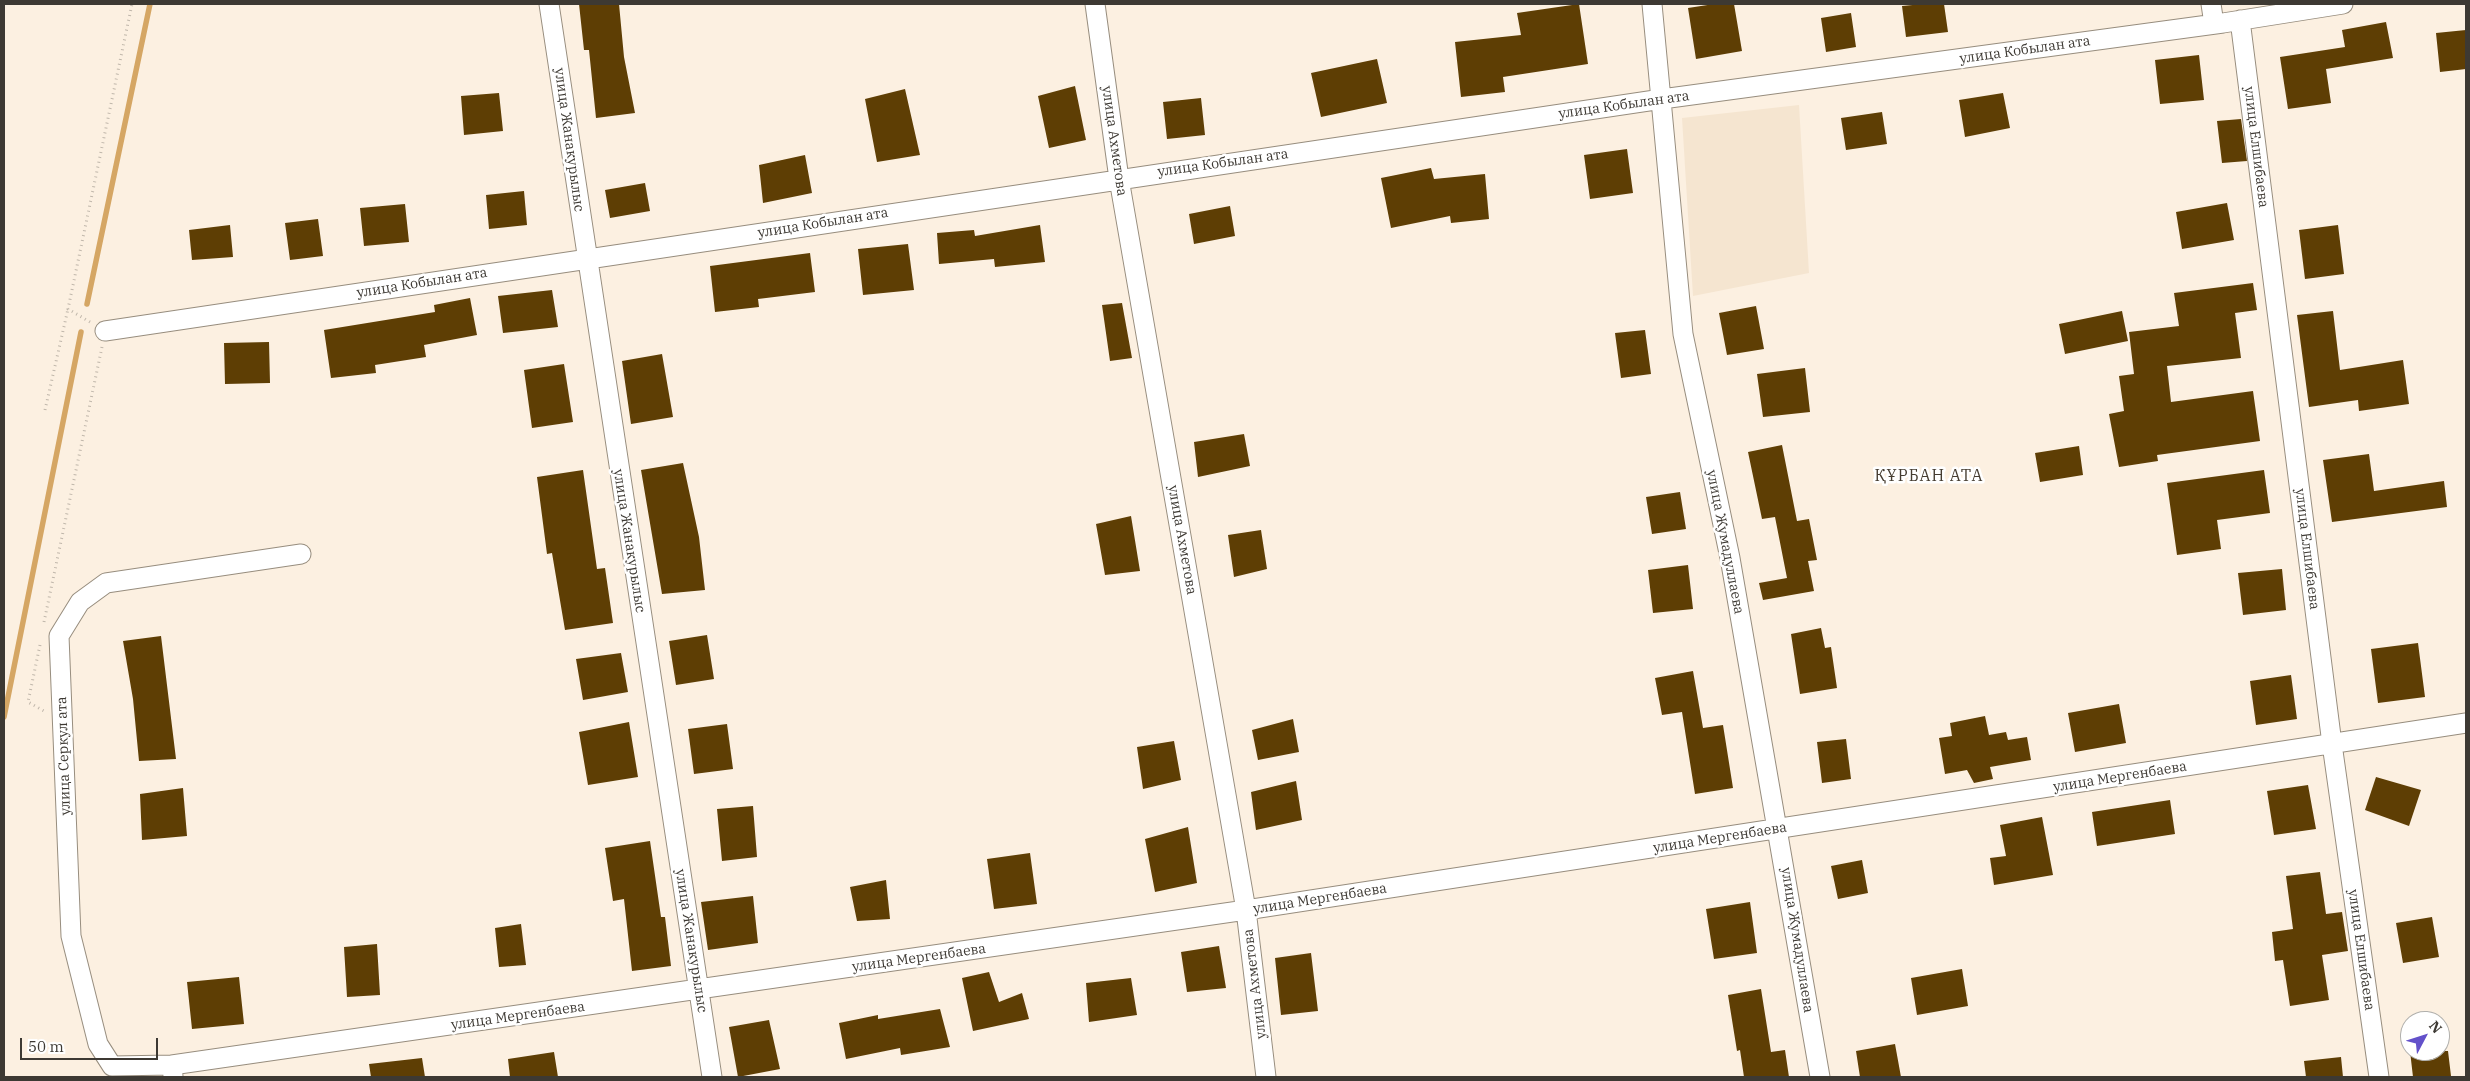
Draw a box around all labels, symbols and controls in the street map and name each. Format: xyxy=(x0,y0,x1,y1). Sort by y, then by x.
street label: улица Кобылан ата xyxy=(1959,33,2091,67)
street label: улица Жанакурылыс xyxy=(551,67,587,213)
street label: улица Ахметова xyxy=(1098,85,1130,197)
street label: улица Елшибаева xyxy=(2240,85,2272,209)
street label: улица Кобылан ата xyxy=(1558,88,1690,122)
street label: улица Кобылан ата xyxy=(1157,146,1289,180)
street label: улица Кобылан ата xyxy=(757,204,889,242)
street label: улица Кобылан ата xyxy=(356,264,488,302)
district label: ҚҰРБАН АТА xyxy=(1873,466,1985,486)
street label: улица Жанакурылыс xyxy=(609,468,649,614)
street label: улица Жумадуллаева xyxy=(1703,468,1747,616)
street label: улица Ахметова xyxy=(1164,484,1200,596)
street label: улица Елшибаева xyxy=(2291,487,2323,611)
street label: улица Серкул ата xyxy=(54,696,74,816)
street label: улица Мергенбаева xyxy=(2052,758,2188,796)
street label: улица Мергенбаева xyxy=(1652,819,1788,857)
street label: улица Жумадуллаева xyxy=(1777,866,1817,1014)
street label: улица Жанакурылыс xyxy=(671,868,711,1014)
street label: улица Мергенбаева xyxy=(1252,880,1388,918)
street label: улица Елшибаева xyxy=(2344,888,2378,1012)
street label: улица Ахметова xyxy=(1240,928,1270,1040)
street label: улица Мергенбаева xyxy=(851,940,987,976)
street label: улица Мергенбаева xyxy=(450,998,586,1034)
north arrow xyxy=(2400,1011,2450,1061)
text: N xyxy=(2425,1017,2446,1037)
scale bar xyxy=(22,1028,160,1060)
text: 50 m xyxy=(28,1037,64,1056)

